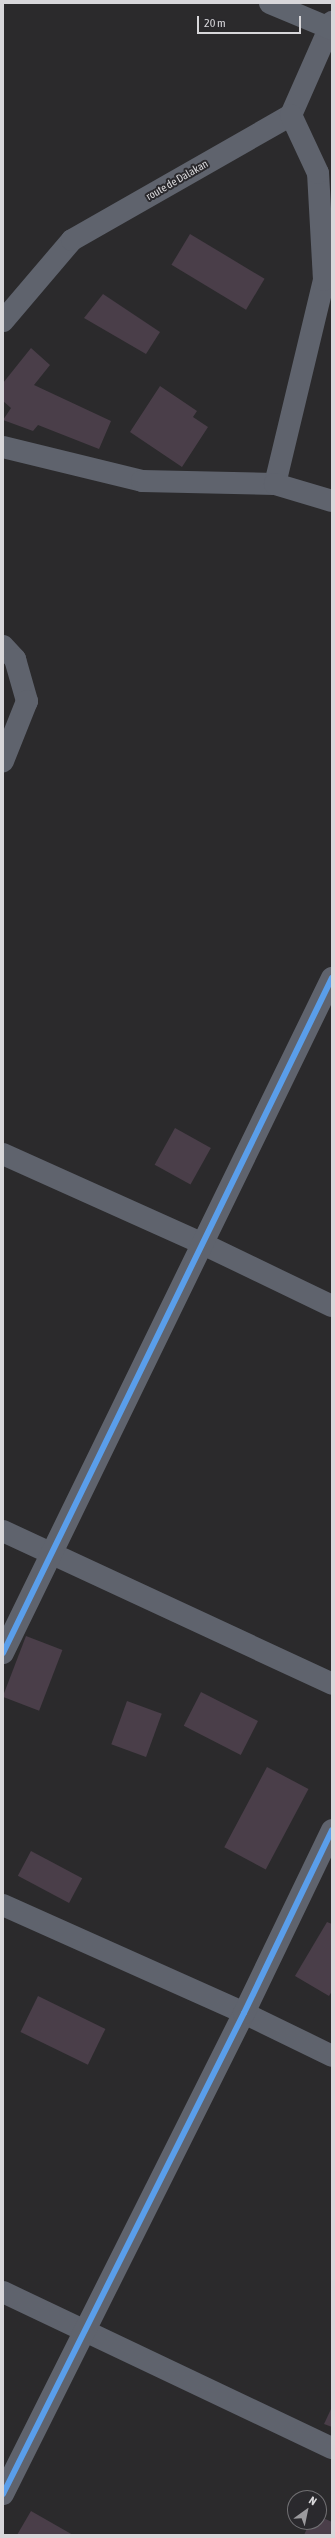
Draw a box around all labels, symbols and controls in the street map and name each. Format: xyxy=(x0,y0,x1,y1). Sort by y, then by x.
scale bar xyxy=(199,8,303,34)
text: 20 m xyxy=(204,16,226,30)
street label: route de Dalakan xyxy=(144,157,210,203)
north arrow xyxy=(287,2490,327,2530)
text: N xyxy=(307,2494,319,2508)

